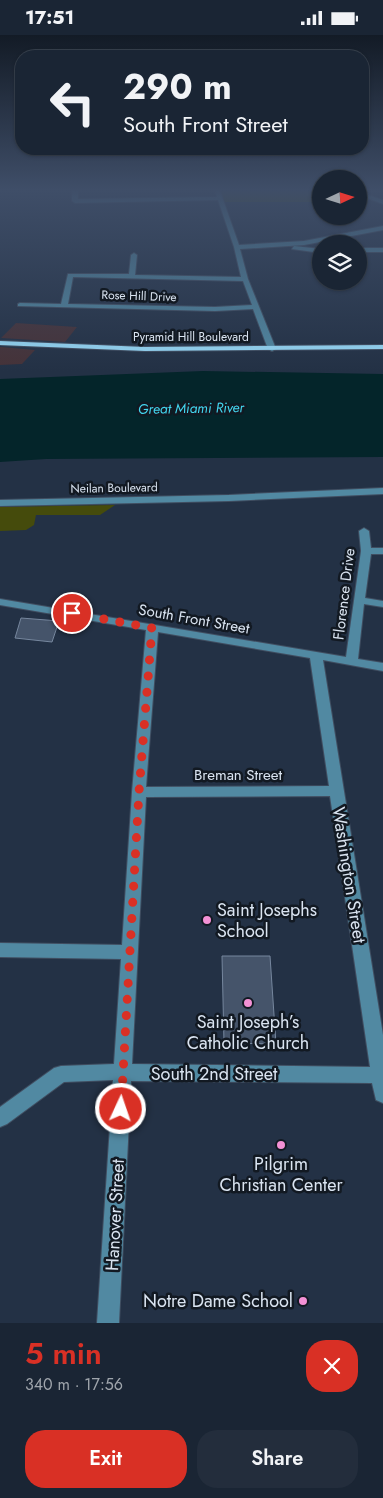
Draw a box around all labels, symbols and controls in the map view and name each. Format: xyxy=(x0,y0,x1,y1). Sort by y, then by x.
text: 17:51 xyxy=(25,4,74,31)
text: 290 m xyxy=(123,62,232,112)
icon: left xyxy=(40,70,105,135)
text: South Front Street xyxy=(123,108,288,140)
north arrow xyxy=(312,170,368,225)
map controls xyxy=(312,170,367,290)
button: layers xyxy=(312,235,367,290)
street label: Rose Hill Drive xyxy=(101,286,177,306)
street label: Pyramid Hill Boulevard xyxy=(133,328,249,346)
water label: Great Miami River xyxy=(138,397,246,419)
street label: Neilan Boulevard xyxy=(70,478,158,498)
street label: Florence Drive xyxy=(327,547,361,641)
pin xyxy=(51,592,93,634)
street label: South Front Street xyxy=(137,598,252,640)
icon: arrive xyxy=(58,599,86,627)
street label: Breman Street xyxy=(194,764,282,786)
street label: Washington Street xyxy=(325,805,373,946)
place label: Saint Josephs School xyxy=(217,897,317,944)
marker: Saint Josephs School xyxy=(201,914,213,926)
marker: Saint Joseph’s Catholic Church xyxy=(242,997,254,1009)
place label: Saint Joseph’s Catholic Church xyxy=(187,1009,309,1056)
street label: South 2nd Street xyxy=(151,1061,278,1087)
position arrow xyxy=(94,1082,146,1134)
marker: Pilgrim Christian Center xyxy=(275,1139,287,1151)
place label: Pilgrim Christian Center xyxy=(219,1151,343,1198)
street label: Hanover Street xyxy=(99,1158,131,1272)
place label: Notre Dame School xyxy=(143,1288,293,1314)
marker: Notre Dame School xyxy=(297,1295,309,1307)
text: 5 min xyxy=(25,1332,102,1375)
button: close xyxy=(306,1340,358,1392)
text: 340 m · 17:56 xyxy=(25,1373,123,1396)
button: Exit xyxy=(25,1430,187,1488)
button: Share xyxy=(197,1430,358,1488)

